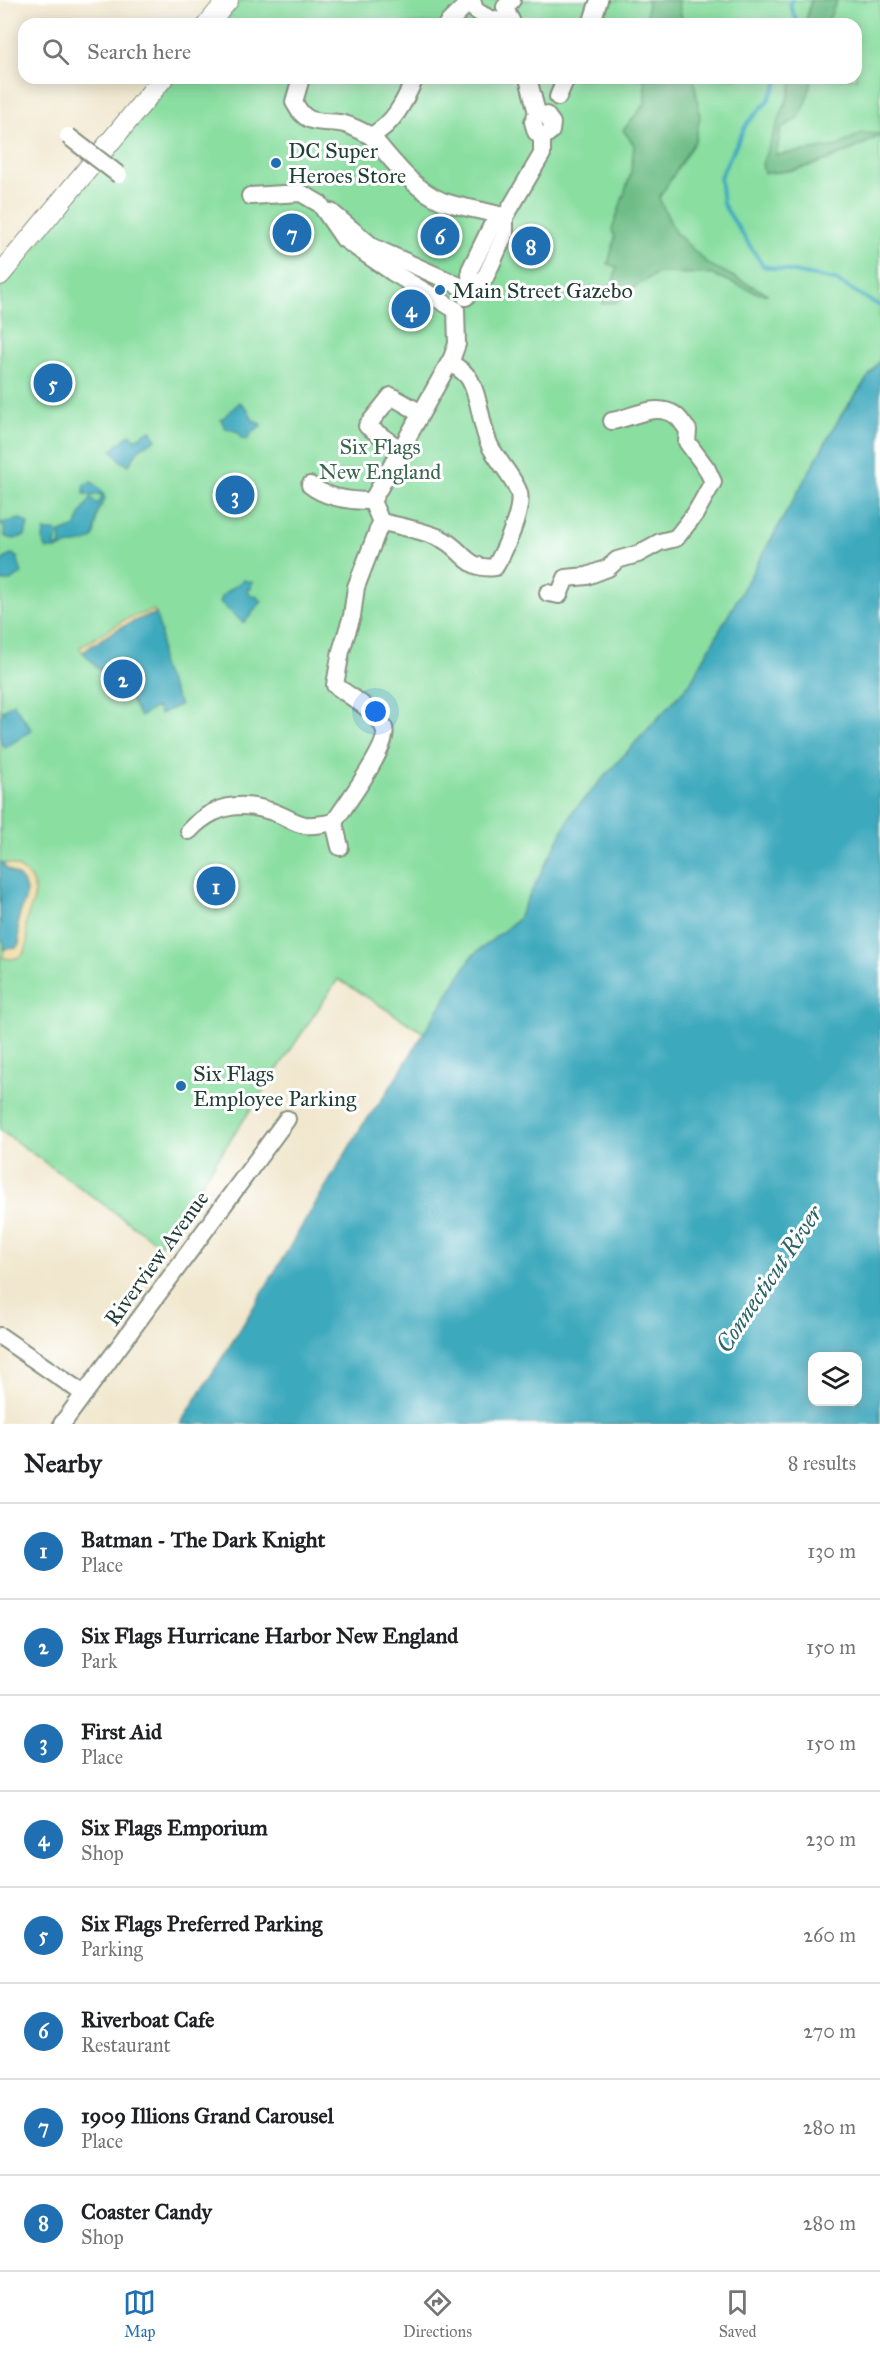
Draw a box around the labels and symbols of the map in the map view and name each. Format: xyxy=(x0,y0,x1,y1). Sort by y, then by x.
place label: DC Super Heroes Store xyxy=(288,137,406,189)
marker: DC Super Heroes Store xyxy=(269,156,283,170)
pin: 7 xyxy=(272,210,312,256)
pin: 6 xyxy=(420,214,460,258)
pin: 8 xyxy=(512,224,550,268)
place label: Main Street Gazebo xyxy=(452,277,633,304)
marker: Main Street Gazebo xyxy=(433,283,447,297)
pin: 4 xyxy=(392,286,430,332)
pin: 5 xyxy=(34,360,72,406)
park label: Six Flags New England xyxy=(319,433,441,485)
pin: 3 xyxy=(216,472,254,518)
pin: 2 xyxy=(104,656,142,702)
your location xyxy=(361,697,390,726)
pin: 1 xyxy=(196,864,236,908)
place label: Six Flags Employee Parking xyxy=(193,1060,357,1112)
marker: Six Flags Employee Parking xyxy=(174,1079,188,1093)
street label: Riverview Avenue xyxy=(98,1186,214,1331)
water label: Connecticut River xyxy=(709,1198,830,1358)

